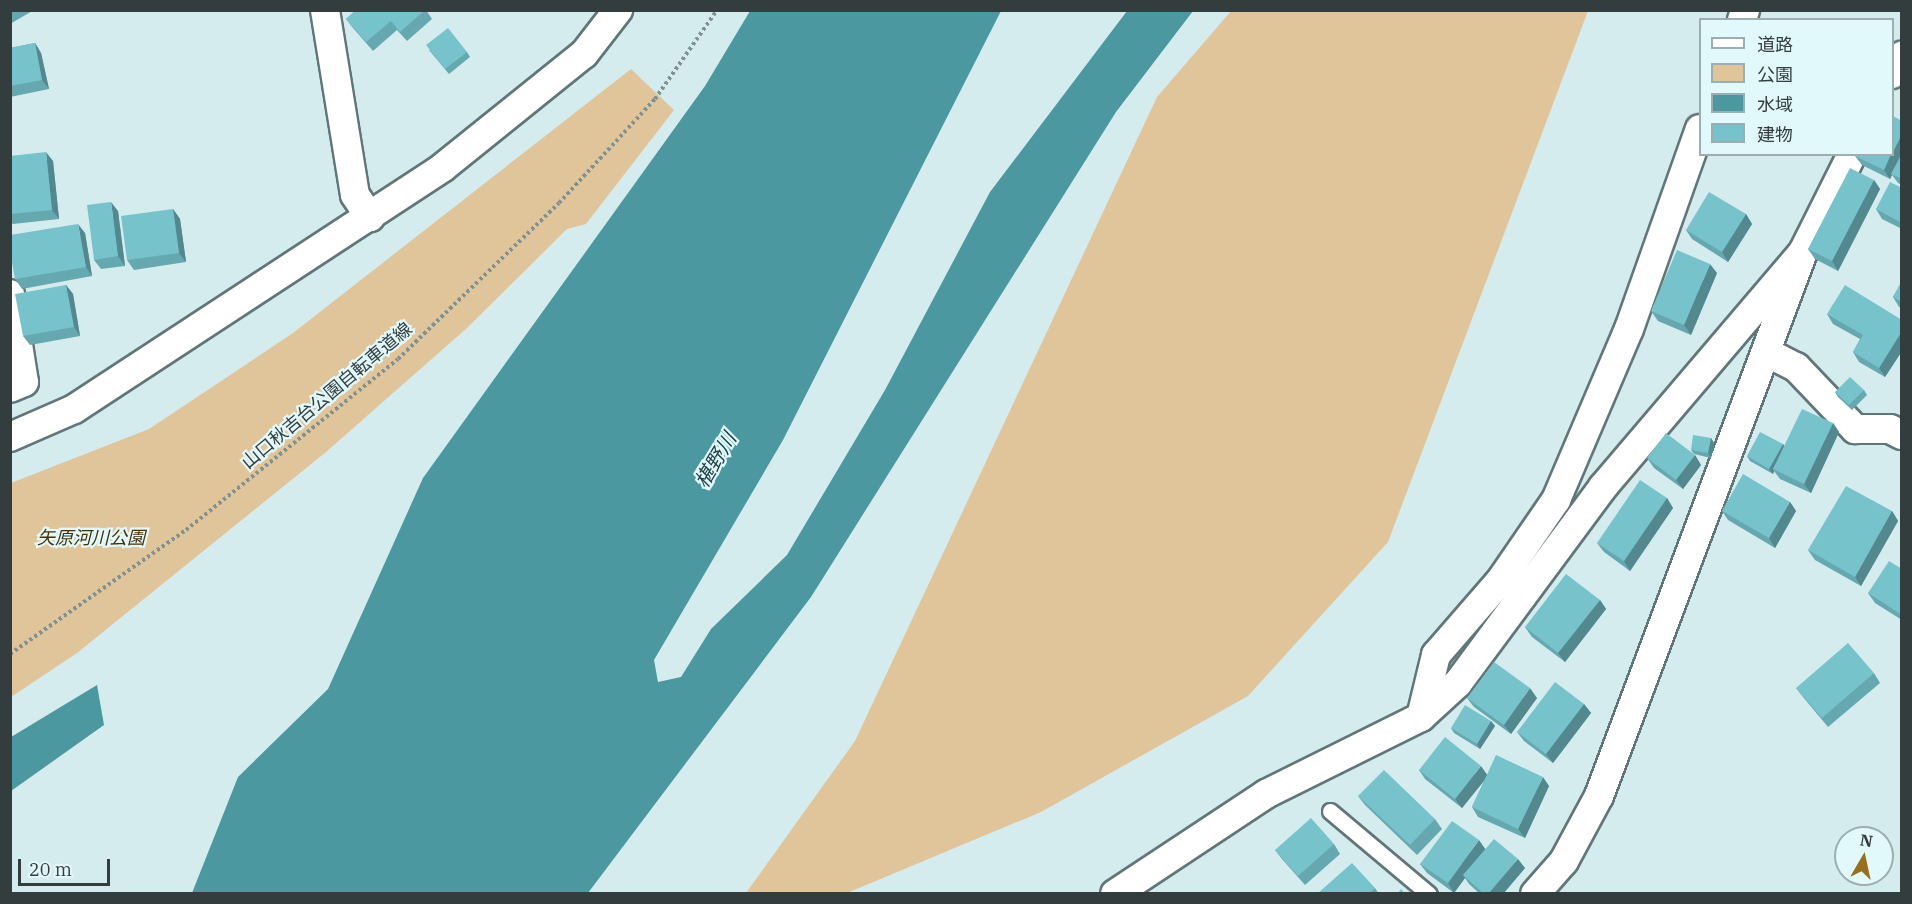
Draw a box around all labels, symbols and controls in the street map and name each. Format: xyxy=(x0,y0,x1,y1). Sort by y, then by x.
legend xyxy=(1699,18,1894,156)
text: 道路 xyxy=(1757,33,1793,56)
text: 公園 xyxy=(1757,63,1793,86)
text: 水域 xyxy=(1757,93,1793,116)
text: 建物 xyxy=(1757,123,1793,146)
street label: 山口秋吉台公園自転車道線 xyxy=(237,318,417,474)
water label: 椹野川 xyxy=(689,428,741,492)
park label: 矢原河川公園 xyxy=(37,527,145,549)
north arrow xyxy=(1834,826,1894,886)
text: N xyxy=(1859,829,1874,851)
scale bar xyxy=(21,847,112,885)
text: 20 m xyxy=(29,858,72,881)

